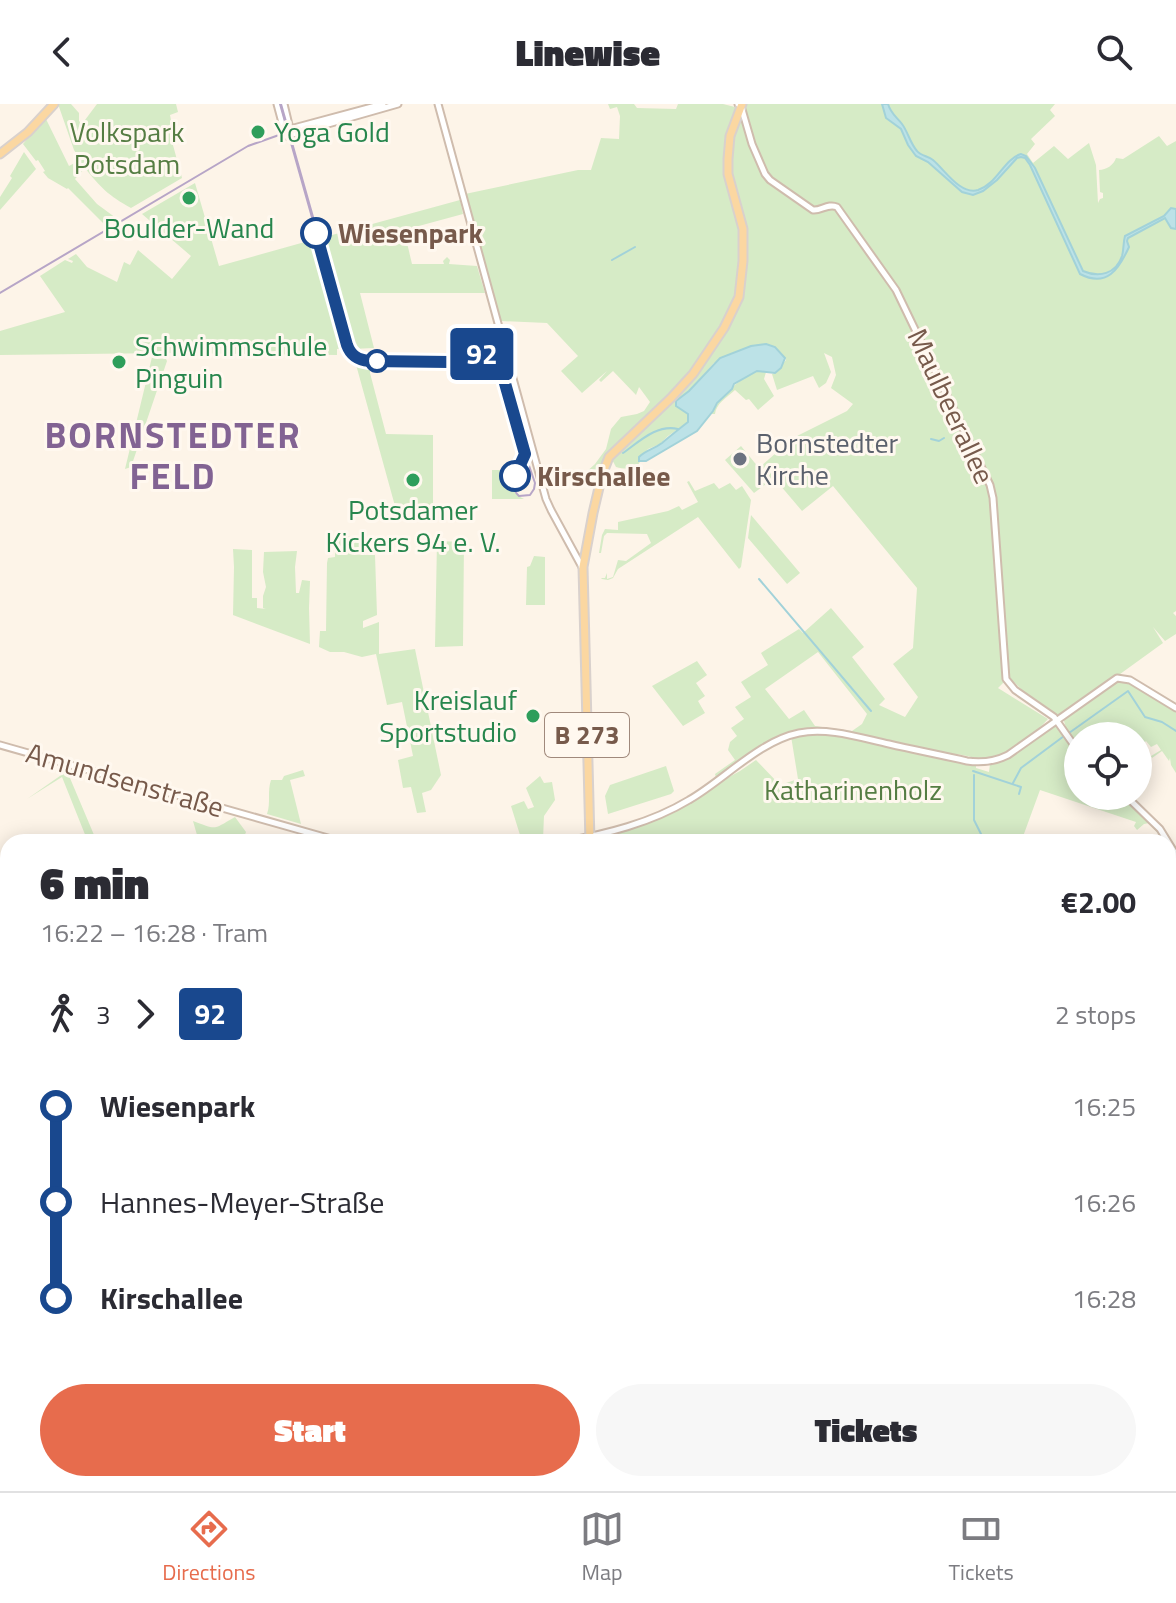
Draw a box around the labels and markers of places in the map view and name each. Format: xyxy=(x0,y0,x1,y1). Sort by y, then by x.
place label: Yoga Gold xyxy=(274,110,390,153)
marker: Yoga Gold xyxy=(249,123,267,141)
marker: Boulder-Wand xyxy=(180,189,198,207)
place label: Boulder-Wand xyxy=(104,206,274,249)
place label: Wiesenpark xyxy=(338,211,483,254)
marker: Wiesenpark xyxy=(301,218,331,248)
place label: Schwimmschule Pinguin xyxy=(135,324,327,399)
unlabelled marker xyxy=(366,350,388,372)
marker: Schwimmschule Pinguin xyxy=(110,353,128,371)
place label: Bornstedter Kirche xyxy=(756,421,899,496)
marker: Bornstedter Kirche xyxy=(731,450,749,468)
place label: Kirschallee xyxy=(537,454,670,497)
marker: Kirschallee xyxy=(500,461,530,491)
marker: Potsdamer Kickers 94 e. V. xyxy=(404,471,422,489)
place label: Potsdamer Kickers 94 e. V. xyxy=(325,488,501,563)
place label: Kreislauf Sportstudio xyxy=(379,678,518,753)
marker: Kreislauf Sportstudio xyxy=(524,707,542,725)

